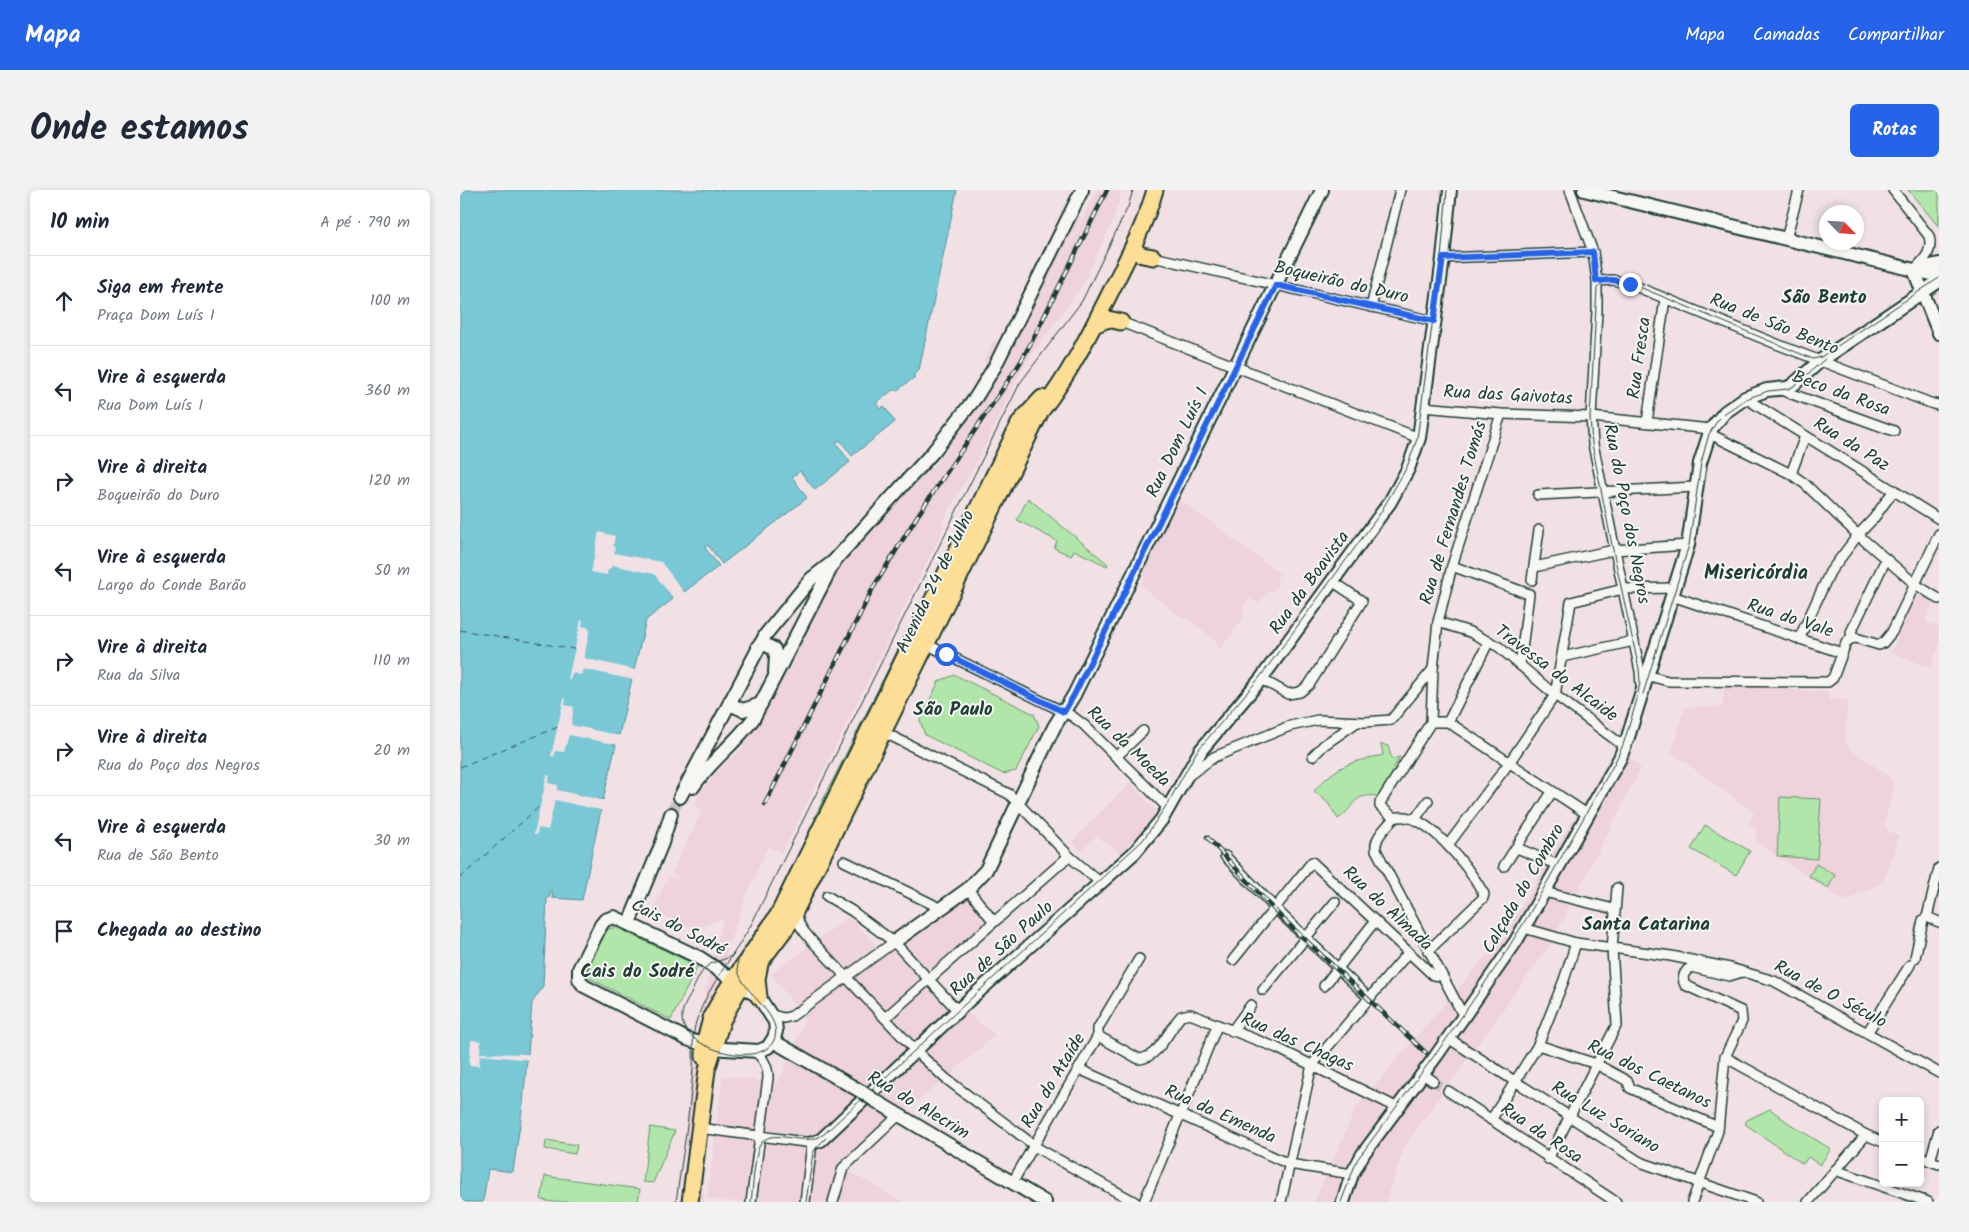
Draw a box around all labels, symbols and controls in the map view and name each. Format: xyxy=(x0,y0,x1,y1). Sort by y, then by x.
text: Mapa xyxy=(25,16,81,55)
text: Mapa xyxy=(1685,21,1725,50)
text: Camadas xyxy=(1753,21,1820,50)
text: Compartilhar xyxy=(1848,21,1944,50)
text: Onde estamos xyxy=(30,102,249,158)
button: Rotas xyxy=(1850,104,1939,157)
north arrow xyxy=(1819,205,1864,250)
text: 10 min xyxy=(50,206,110,239)
text: A pé · 790 m xyxy=(320,210,410,235)
street label: Boqueirão do Duro xyxy=(1271,253,1411,313)
text: Siga em frente xyxy=(97,273,224,303)
route end xyxy=(1619,273,1642,296)
district label: São Bento xyxy=(1781,283,1867,313)
street label: Rua de São Bento xyxy=(1705,286,1843,364)
icon: ahead xyxy=(50,287,78,315)
text: 100 m xyxy=(370,288,410,313)
text: Praça Dom Luís I xyxy=(97,303,215,328)
street label: Rua Fresca xyxy=(1620,315,1660,401)
text: Vire à esquerda xyxy=(97,363,226,393)
street label: Beco da Rosa xyxy=(1788,363,1894,425)
icon: left xyxy=(50,377,78,405)
text: 360 m xyxy=(365,378,410,403)
street label: Rua das Gaivotas xyxy=(1442,378,1574,414)
street label: Rua Dom Luís I xyxy=(1139,383,1217,503)
text: Rua Dom Luís I xyxy=(97,393,203,418)
street label: Rua da Paz xyxy=(1807,410,1895,480)
street label: Rua de Fernandes Tomás xyxy=(1412,417,1496,608)
street label: Rua do Poço dos Negros xyxy=(1594,421,1658,607)
text: Vire à direita xyxy=(97,453,207,483)
icon: right xyxy=(50,467,78,495)
text: 120 m xyxy=(369,468,410,493)
text: Boqueirão do Duro xyxy=(97,483,219,508)
street label: Avenida 24 de Julho xyxy=(889,505,983,659)
street label: Rua da Boavista xyxy=(1262,525,1358,641)
text: Vire à esquerda xyxy=(97,543,226,573)
icon: left xyxy=(50,557,78,585)
text: 50 m xyxy=(374,558,410,583)
district label: Misericórdia xyxy=(1704,558,1808,590)
text: Largo do Conde Barão xyxy=(97,573,246,598)
street label: Rua do Vale xyxy=(1743,591,1837,647)
street label: Travessa do Alcaide xyxy=(1488,618,1624,730)
text: Vire à direita xyxy=(97,633,207,663)
route start xyxy=(935,643,958,666)
icon: right xyxy=(50,647,78,675)
text: 110 m xyxy=(373,648,410,673)
text: Rua da Silva xyxy=(97,663,180,688)
district label: São Paulo xyxy=(913,695,993,725)
street label: Rua da Moeda xyxy=(1079,699,1177,795)
text: Vire à direita xyxy=(97,723,207,753)
icon: right xyxy=(50,737,78,765)
text: 20 m xyxy=(374,738,410,763)
text: Rua do Poço dos Negros xyxy=(97,753,260,778)
text: Vire à esquerda xyxy=(97,813,226,843)
street label: Calçada do Combro xyxy=(1475,819,1573,959)
icon: left xyxy=(50,827,78,855)
text: 30 m xyxy=(374,828,410,853)
text: Rua de São Bento xyxy=(97,843,219,868)
street label: Rua do Almada xyxy=(1335,859,1439,959)
street label: Cais do Sodré xyxy=(625,892,732,965)
street label: Rua de São Paulo xyxy=(943,894,1061,1004)
district label: Santa Catarina xyxy=(1582,910,1710,940)
text: Chegada ao destino xyxy=(97,916,262,946)
icon: arrive xyxy=(50,917,78,945)
street label: Rua de O Século xyxy=(1768,953,1892,1037)
district label: Cais do Sodré xyxy=(580,957,695,987)
street label: Rua das Chagas xyxy=(1236,1005,1358,1081)
street label: Rua do Ataíde xyxy=(1014,1028,1094,1134)
street label: Rua dos Caetanos xyxy=(1582,1032,1716,1118)
street label: Rua do Alecrim xyxy=(861,1064,975,1148)
street label: Rua Luz Soriano xyxy=(1545,1074,1665,1162)
street label: Rua da Emenda xyxy=(1160,1077,1280,1153)
street label: Rua da Rosa xyxy=(1494,1096,1588,1172)
map controls xyxy=(1879,1097,1924,1187)
button: + xyxy=(1879,1097,1924,1142)
button: − xyxy=(1879,1142,1924,1187)

